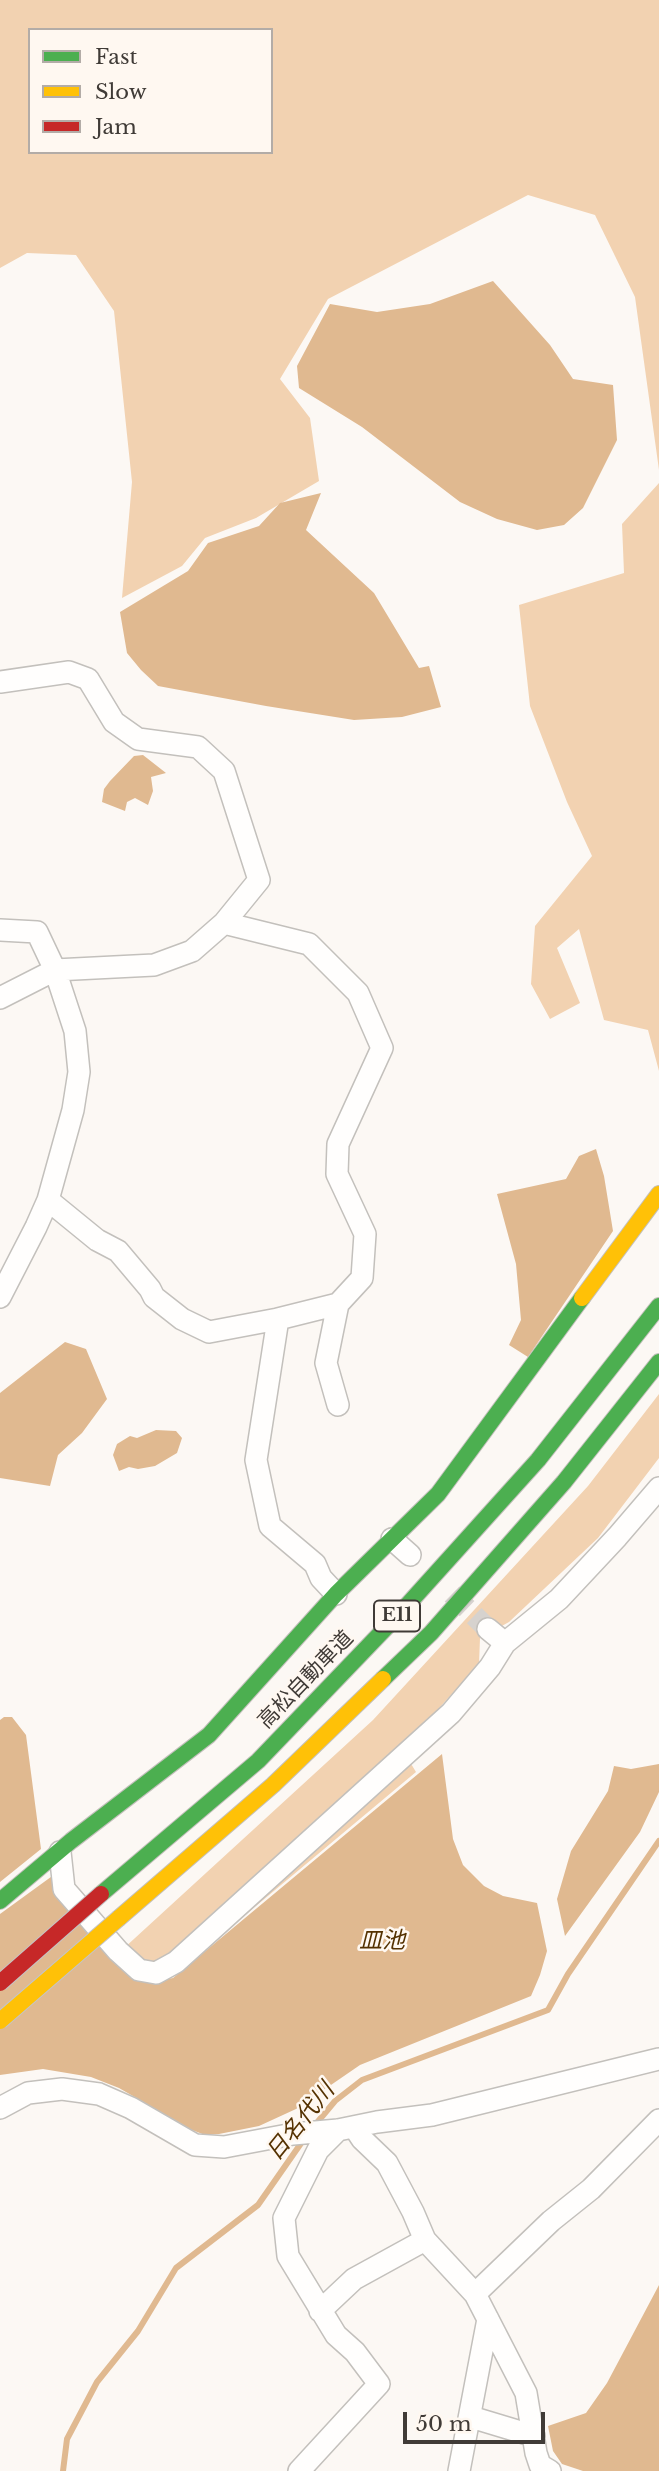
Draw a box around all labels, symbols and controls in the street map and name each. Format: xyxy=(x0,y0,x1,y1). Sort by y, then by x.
legend xyxy=(28,28,273,154)
text: Fast xyxy=(95,44,137,70)
text: Slow xyxy=(95,79,147,105)
text: Jam xyxy=(95,114,137,140)
road number: E11 xyxy=(374,1600,420,1632)
street label: 高松自動車道 xyxy=(253,1626,359,1734)
water label: 皿池 xyxy=(359,1928,405,1956)
water label: 日名代川 xyxy=(261,2078,341,2166)
scale bar xyxy=(407,2398,549,2442)
text: 50 m xyxy=(416,2411,471,2437)

